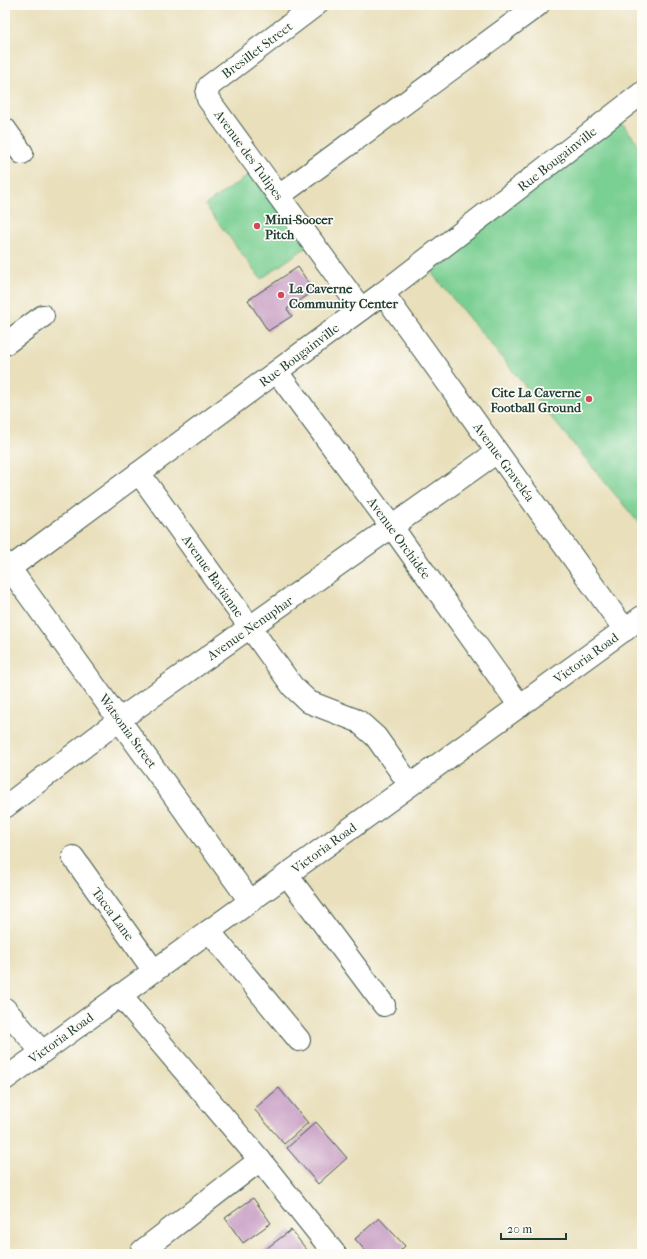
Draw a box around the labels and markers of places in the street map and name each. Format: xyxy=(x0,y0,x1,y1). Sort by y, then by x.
place label: Mini-Soocer Pitch xyxy=(264,212,334,242)
marker: Mini-Soocer Pitch xyxy=(252,221,262,231)
place label: La Caverne Community Center xyxy=(289,281,398,312)
marker: La Caverne Community Center xyxy=(276,290,286,300)
place label: Cite La Caverne Football Ground xyxy=(489,385,582,415)
marker: Cite La Caverne Football Ground xyxy=(584,394,594,404)

